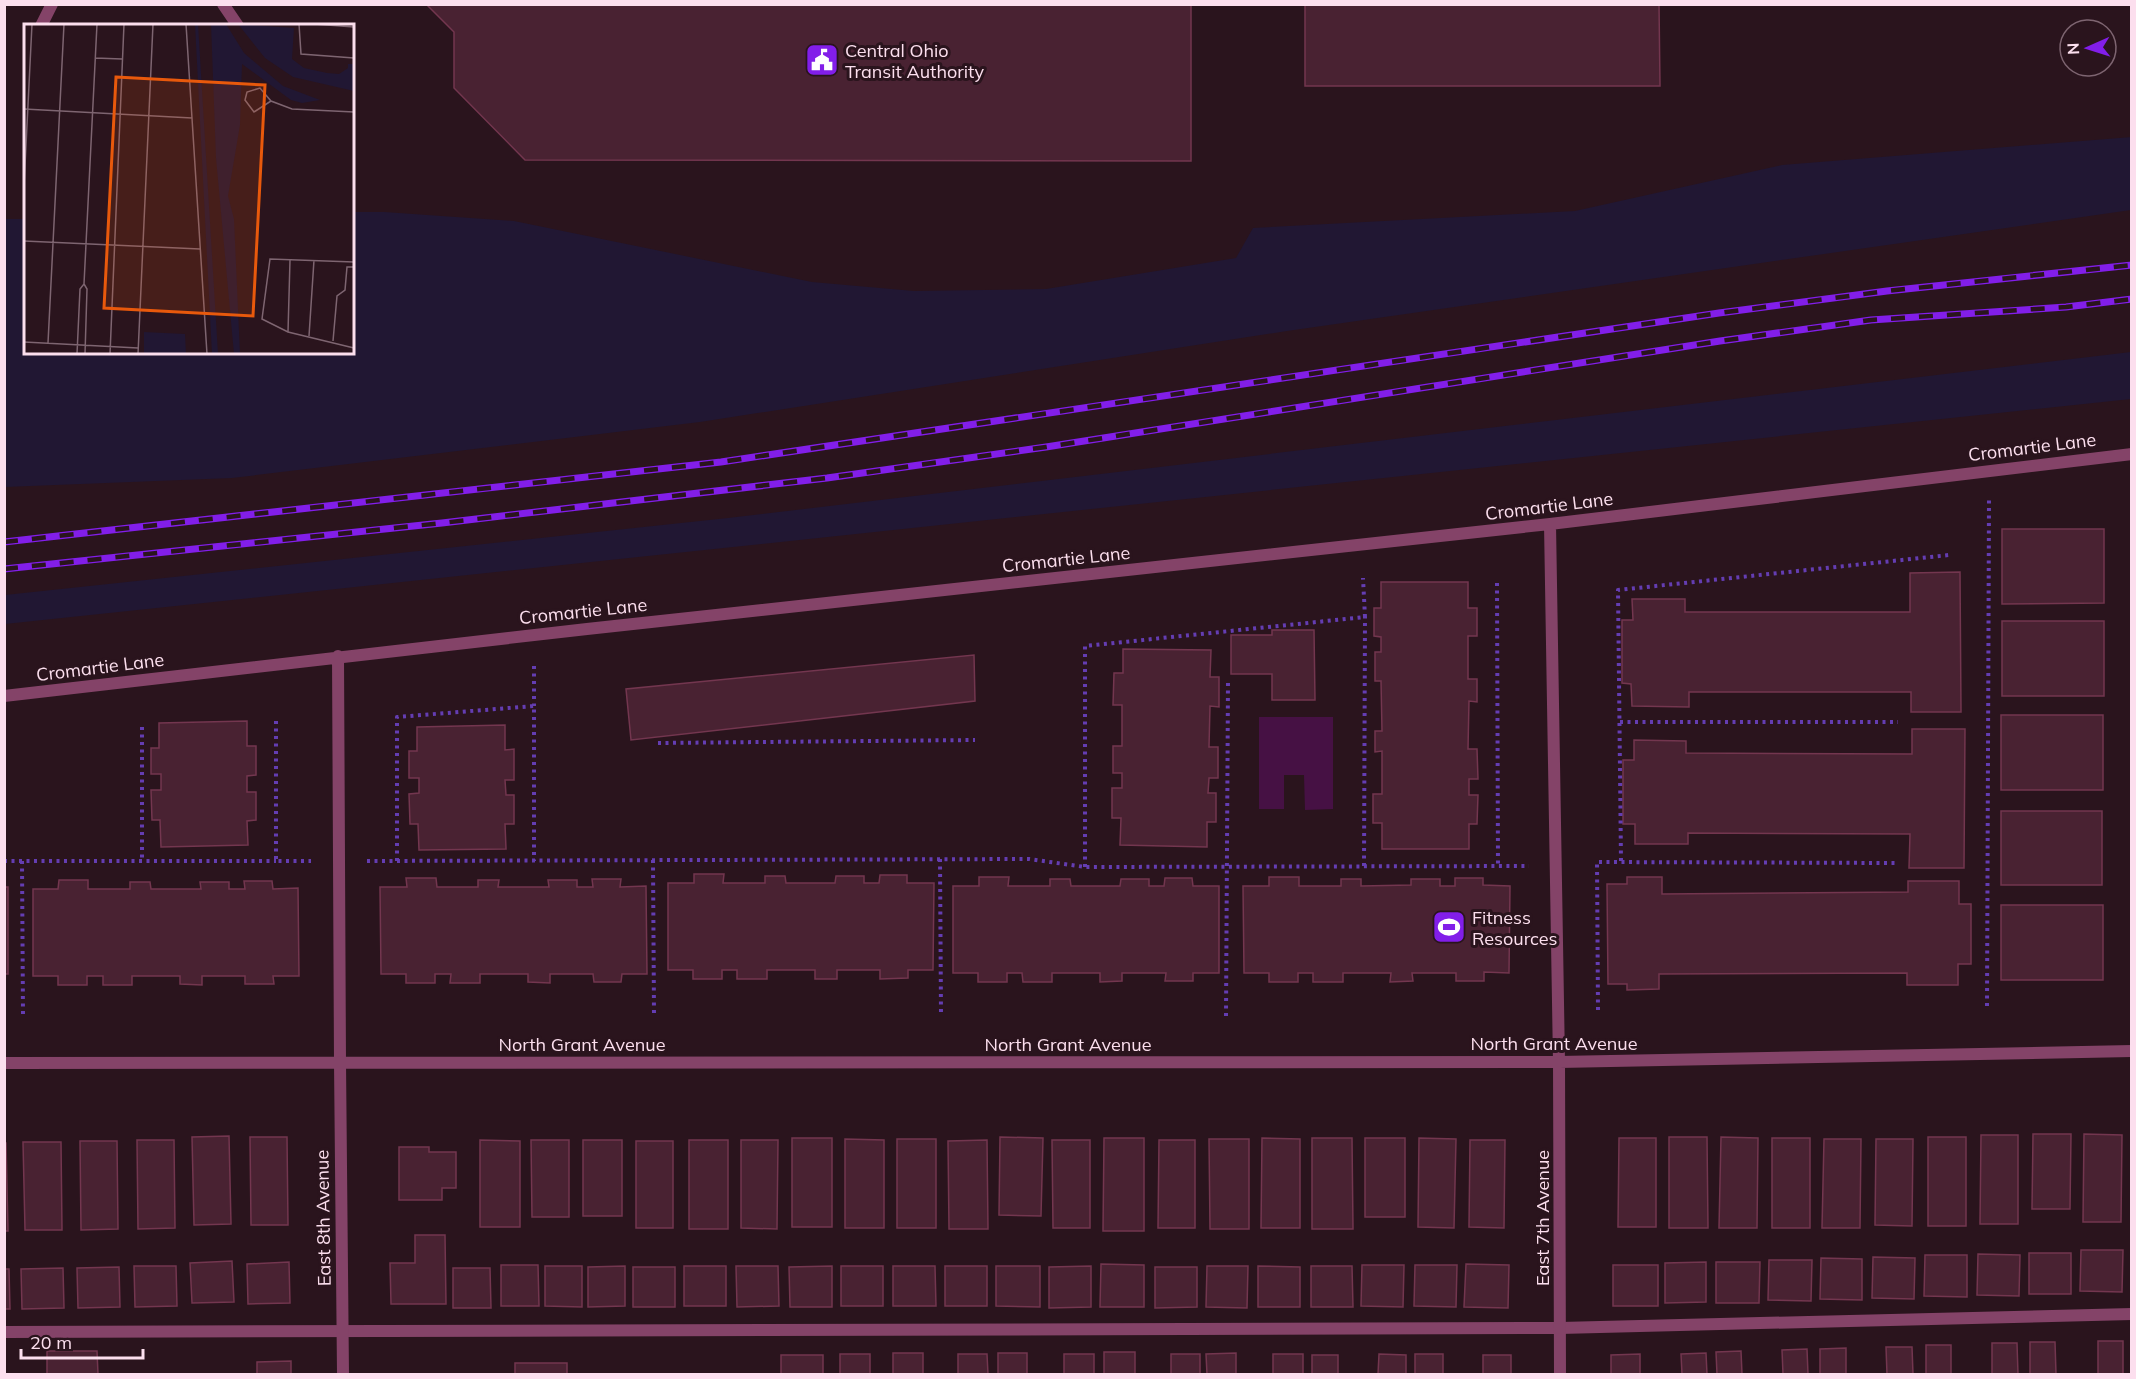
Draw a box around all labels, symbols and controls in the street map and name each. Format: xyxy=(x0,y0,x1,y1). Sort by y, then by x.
north arrow xyxy=(2058,18,2118,78)
inset map xyxy=(24,24,354,354)
place label: Central Ohio Transit Authority xyxy=(845,39,984,83)
public building icon: Central Ohio Transit Authority xyxy=(804,42,840,78)
text: N xyxy=(2063,42,2083,55)
street label: Cromartie Lane xyxy=(1967,428,2097,466)
street label: Cromartie Lane xyxy=(1484,487,1614,525)
street label: Cromartie Lane xyxy=(1001,541,1131,577)
street label: Cromartie Lane xyxy=(518,593,648,629)
street label: Cromartie Lane xyxy=(35,648,165,686)
place label: Fitness Resources xyxy=(1472,906,1558,950)
sports icon: Fitness Resources xyxy=(1431,909,1467,945)
street label: North Grant Avenue xyxy=(1471,1032,1637,1055)
street label: North Grant Avenue xyxy=(499,1033,665,1056)
street label: North Grant Avenue xyxy=(985,1033,1151,1056)
street label: East 8th Avenue xyxy=(310,1150,336,1286)
street label: East 7th Avenue xyxy=(1531,1150,1554,1286)
scale bar xyxy=(21,1322,142,1360)
text: 20 m xyxy=(30,1331,72,1354)

